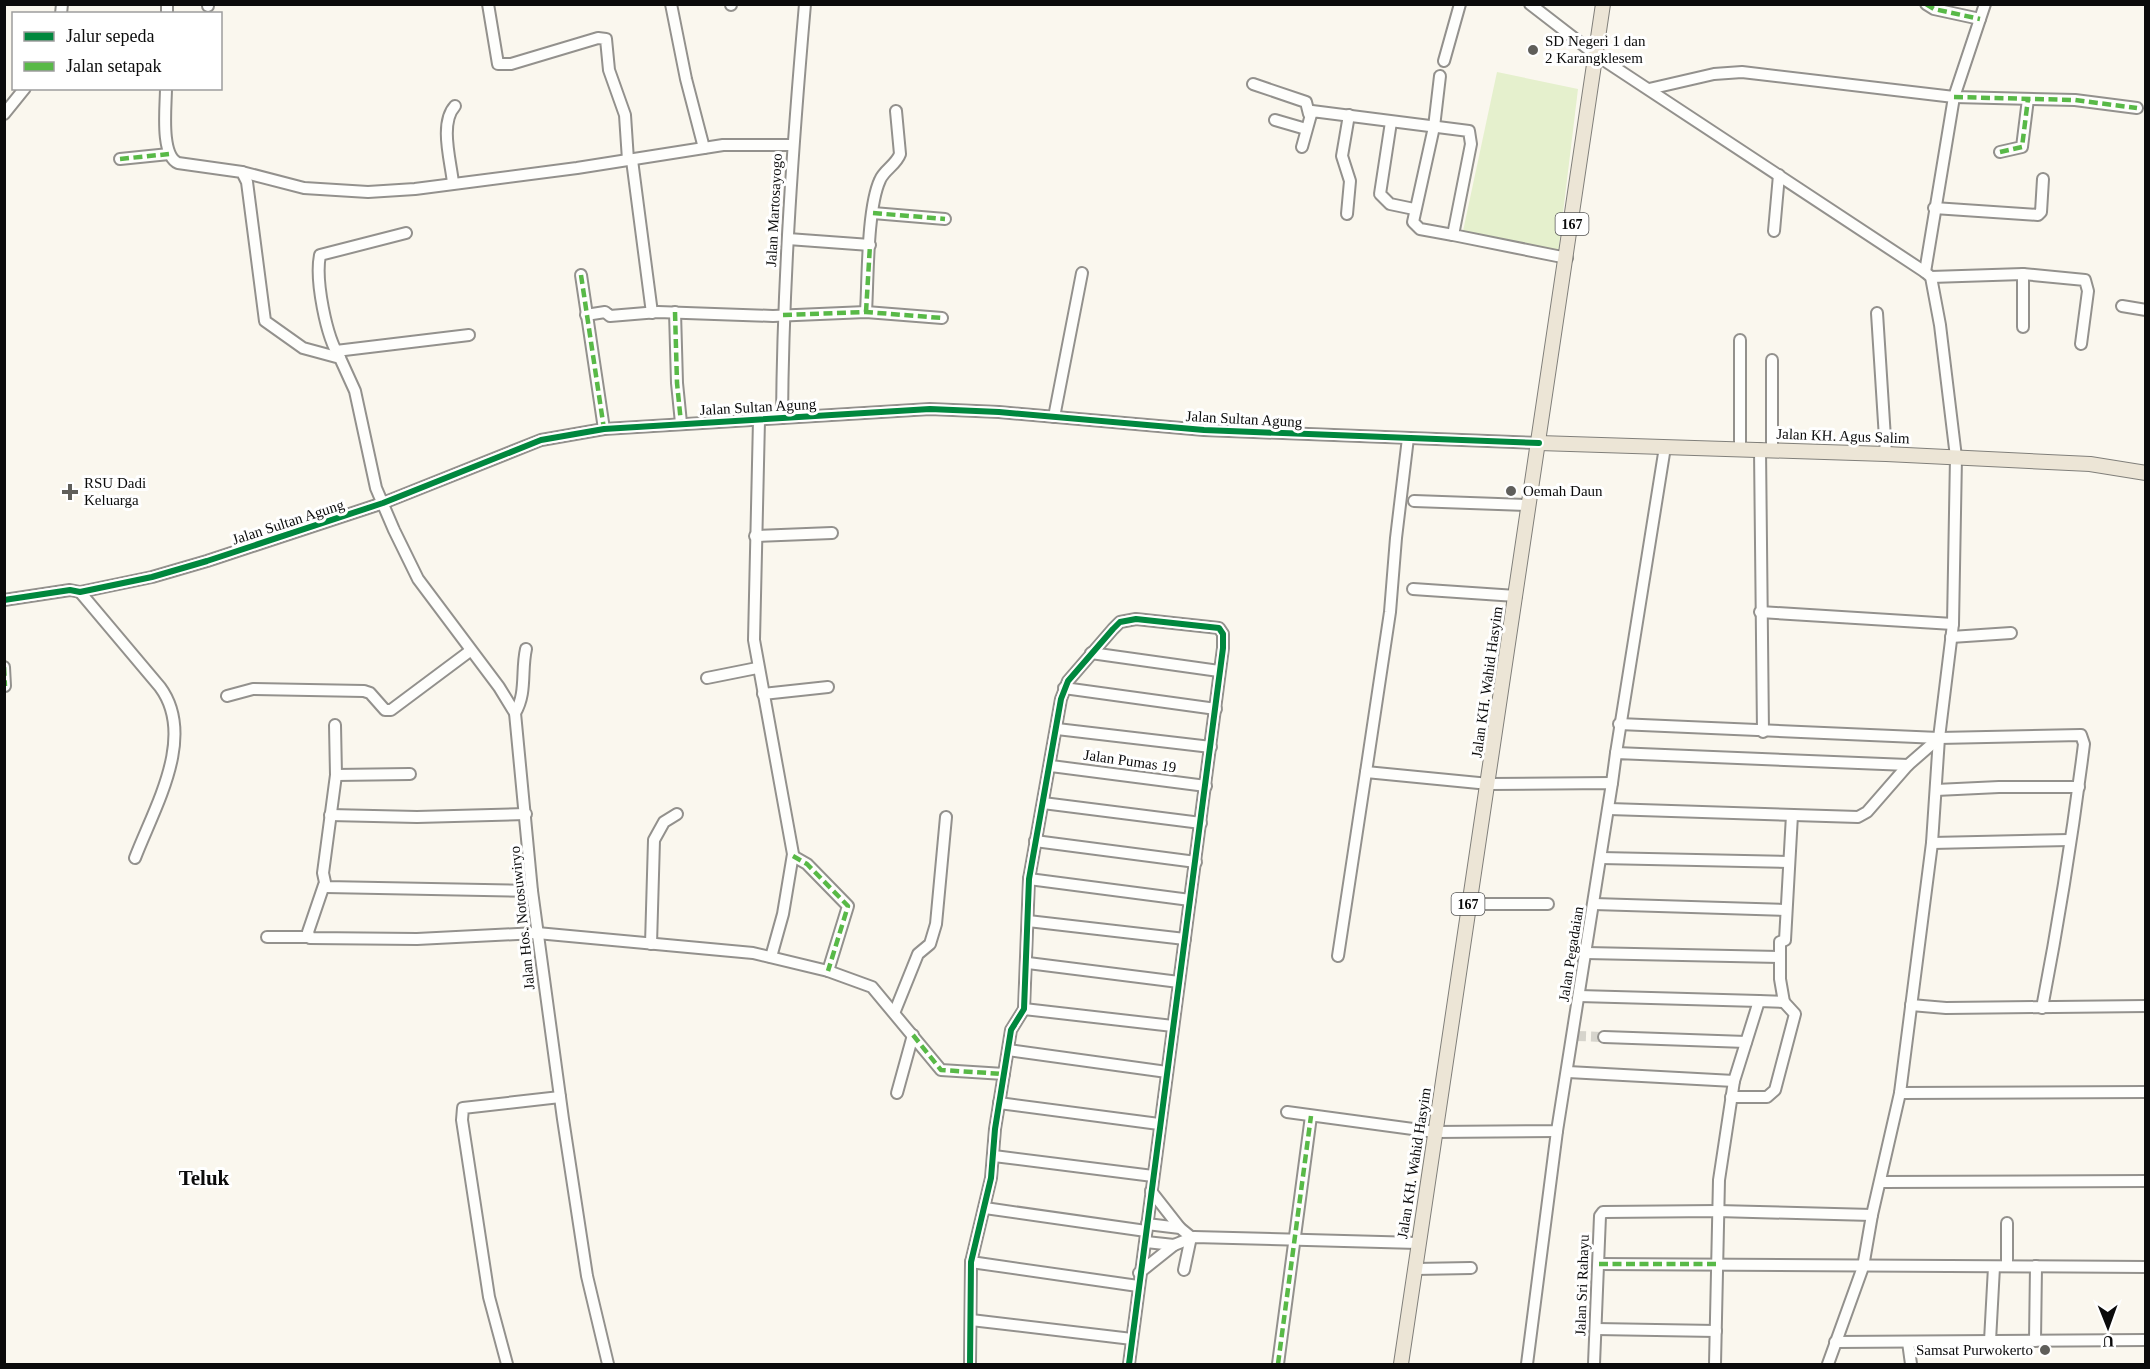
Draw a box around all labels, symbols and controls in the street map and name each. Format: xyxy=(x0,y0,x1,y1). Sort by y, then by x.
legend xyxy=(12,12,222,90)
text: Jalur sepeda xyxy=(66,26,154,46)
place label: SD Negeri 1 dan 2 Karangklesem xyxy=(1545,33,1646,66)
marker: SD Negeri 1 dan 2 Karangklesem xyxy=(1526,43,1540,57)
text: Jalan setapak xyxy=(66,56,161,76)
street label: Jalan Martosayogo xyxy=(763,153,785,267)
road number: 167 xyxy=(1556,213,1588,235)
street label: Jalan Sultan Agung xyxy=(699,396,817,418)
street label: Jalan Sultan Agung xyxy=(1185,408,1303,430)
street label: Jalan KH. Agus Salim xyxy=(1776,426,1910,446)
place label: RSU Dadi Keluarga xyxy=(84,475,146,508)
marker: RSU Dadi Keluarga xyxy=(61,483,79,501)
place label: Oemah Daun xyxy=(1523,483,1603,499)
marker: Oemah Daun xyxy=(1504,484,1518,498)
street label: Jalan Sultan Agung xyxy=(230,496,346,548)
street label: Jalan KH. Wahid Hasyim xyxy=(1468,605,1506,759)
street label: Jalan Pumas 19 xyxy=(1083,747,1177,775)
street label: Jalan Hos. Notosuwiryo xyxy=(506,845,538,991)
road number: 167 xyxy=(1452,893,1484,915)
street label: Jalan Pegadaian xyxy=(1556,905,1587,1003)
street label: Jalan KH. Wahid Hasyim xyxy=(1394,1086,1434,1240)
district label: Teluk xyxy=(179,1166,230,1190)
street label: Jalan Sri Rahayu xyxy=(1572,1233,1592,1336)
north arrow xyxy=(2078,1297,2138,1357)
text: U xyxy=(2102,1333,2114,1350)
place label: Samsat Purwokerto xyxy=(1916,1342,2033,1358)
marker: Samsat Purwokerto xyxy=(2038,1343,2052,1357)

